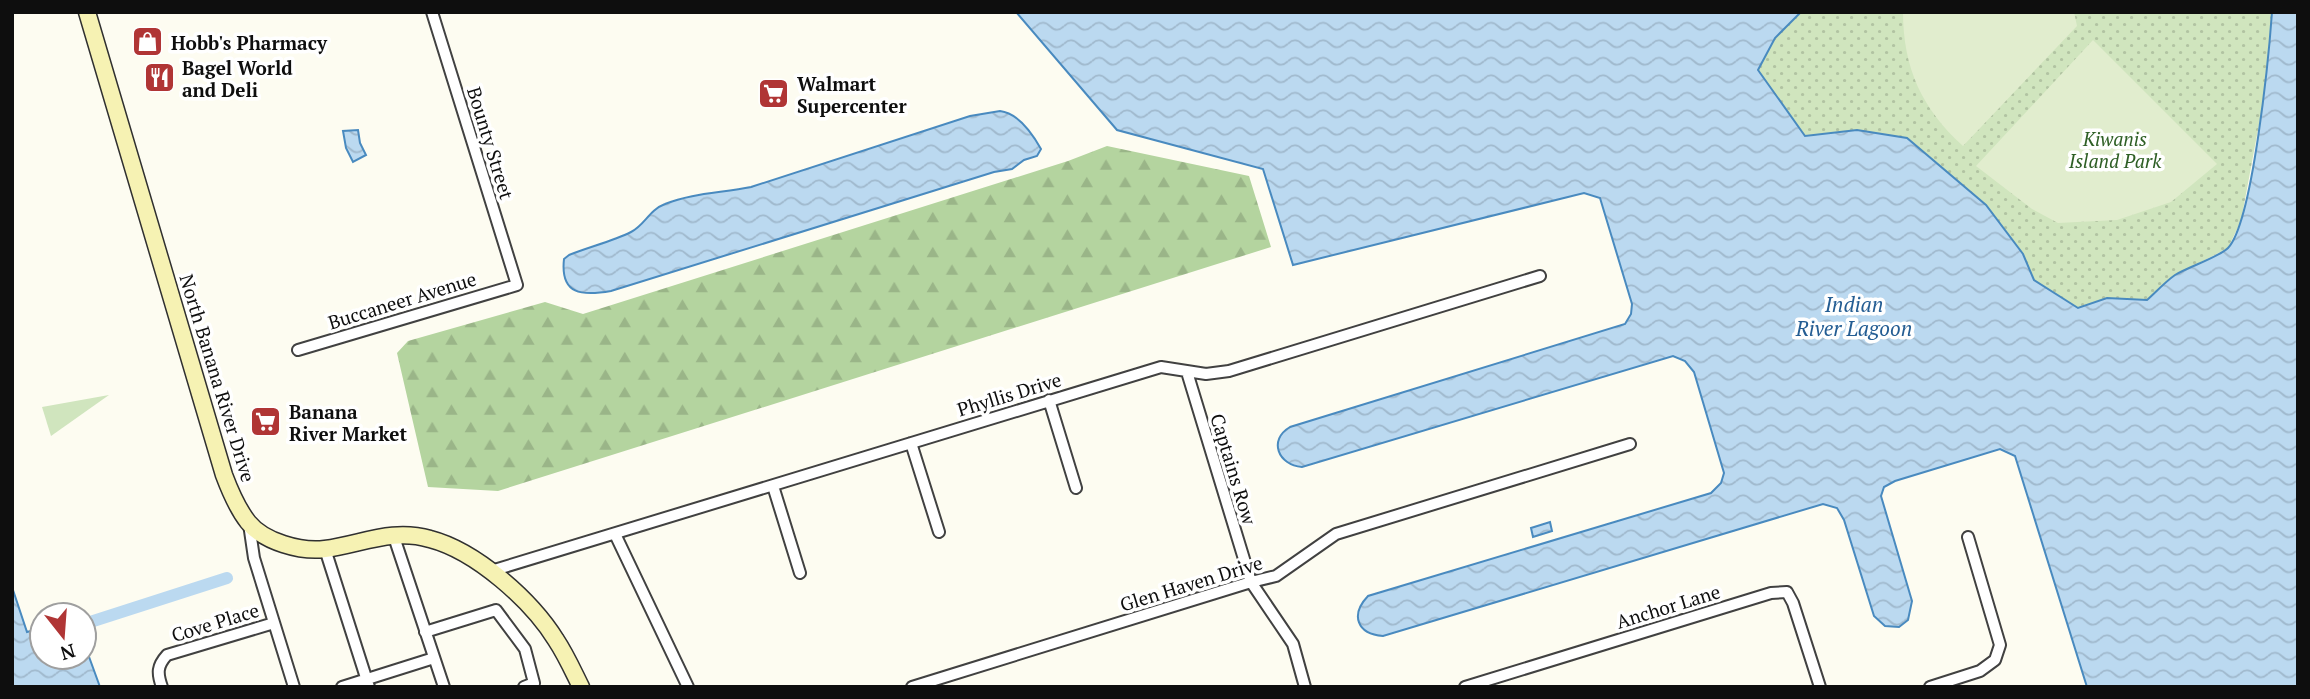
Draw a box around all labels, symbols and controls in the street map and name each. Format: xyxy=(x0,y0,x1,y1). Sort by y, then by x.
shop icon: Hobb's Pharmacy xyxy=(131,25,165,59)
place label: Hobb's Pharmacy xyxy=(171,30,328,55)
place label: Bagel World and Deli xyxy=(182,55,293,102)
restaurant icon: Bagel World and Deli xyxy=(142,61,176,95)
place label: Walmart Supercenter xyxy=(797,71,908,118)
supermarket icon: Walmart Supercenter xyxy=(757,77,791,111)
street label: Bounty Street xyxy=(462,84,520,202)
park label: Kiwanis Island Park xyxy=(2068,126,2162,173)
street label: Buccaneer Avenue xyxy=(325,266,479,334)
street label: North Banana River Drive xyxy=(174,271,262,485)
water label: Indian River Lagoon xyxy=(1795,290,1912,342)
street label: Phyllis Drive xyxy=(954,366,1064,422)
place label: Banana River Market xyxy=(289,399,407,446)
supermarket icon: Banana River Market xyxy=(249,405,283,439)
street label: Captains Row xyxy=(1205,410,1263,529)
street label: Glen Haven Drive xyxy=(1117,549,1265,617)
street label: Anchor Lane xyxy=(1613,578,1723,634)
street label: Cove Place xyxy=(168,597,262,647)
north arrow xyxy=(28,601,98,671)
text: N xyxy=(57,639,79,667)

